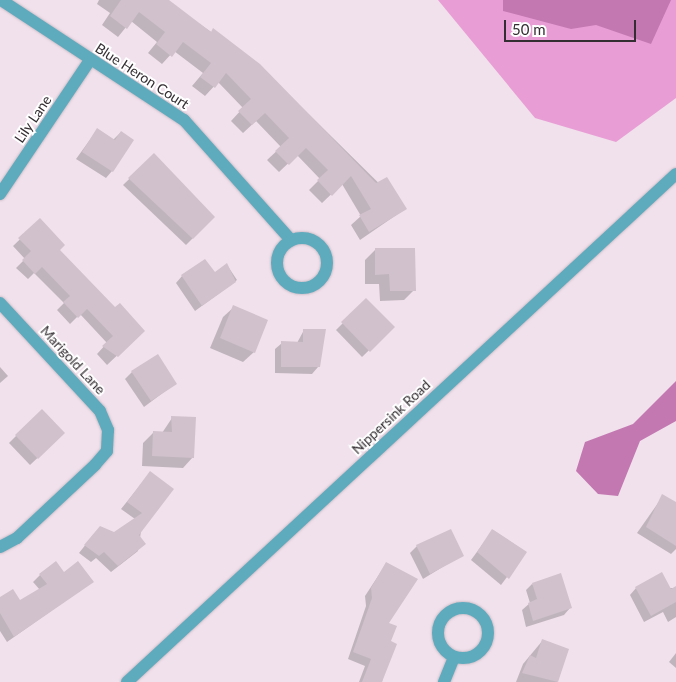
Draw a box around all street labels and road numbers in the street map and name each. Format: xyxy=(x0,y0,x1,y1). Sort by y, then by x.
street label: Blue Heron Court xyxy=(92,40,192,112)
street label: Lily Lane xyxy=(11,92,55,146)
street label: Marigold Lane xyxy=(37,322,109,398)
street label: Nippersink Road xyxy=(348,376,434,458)

